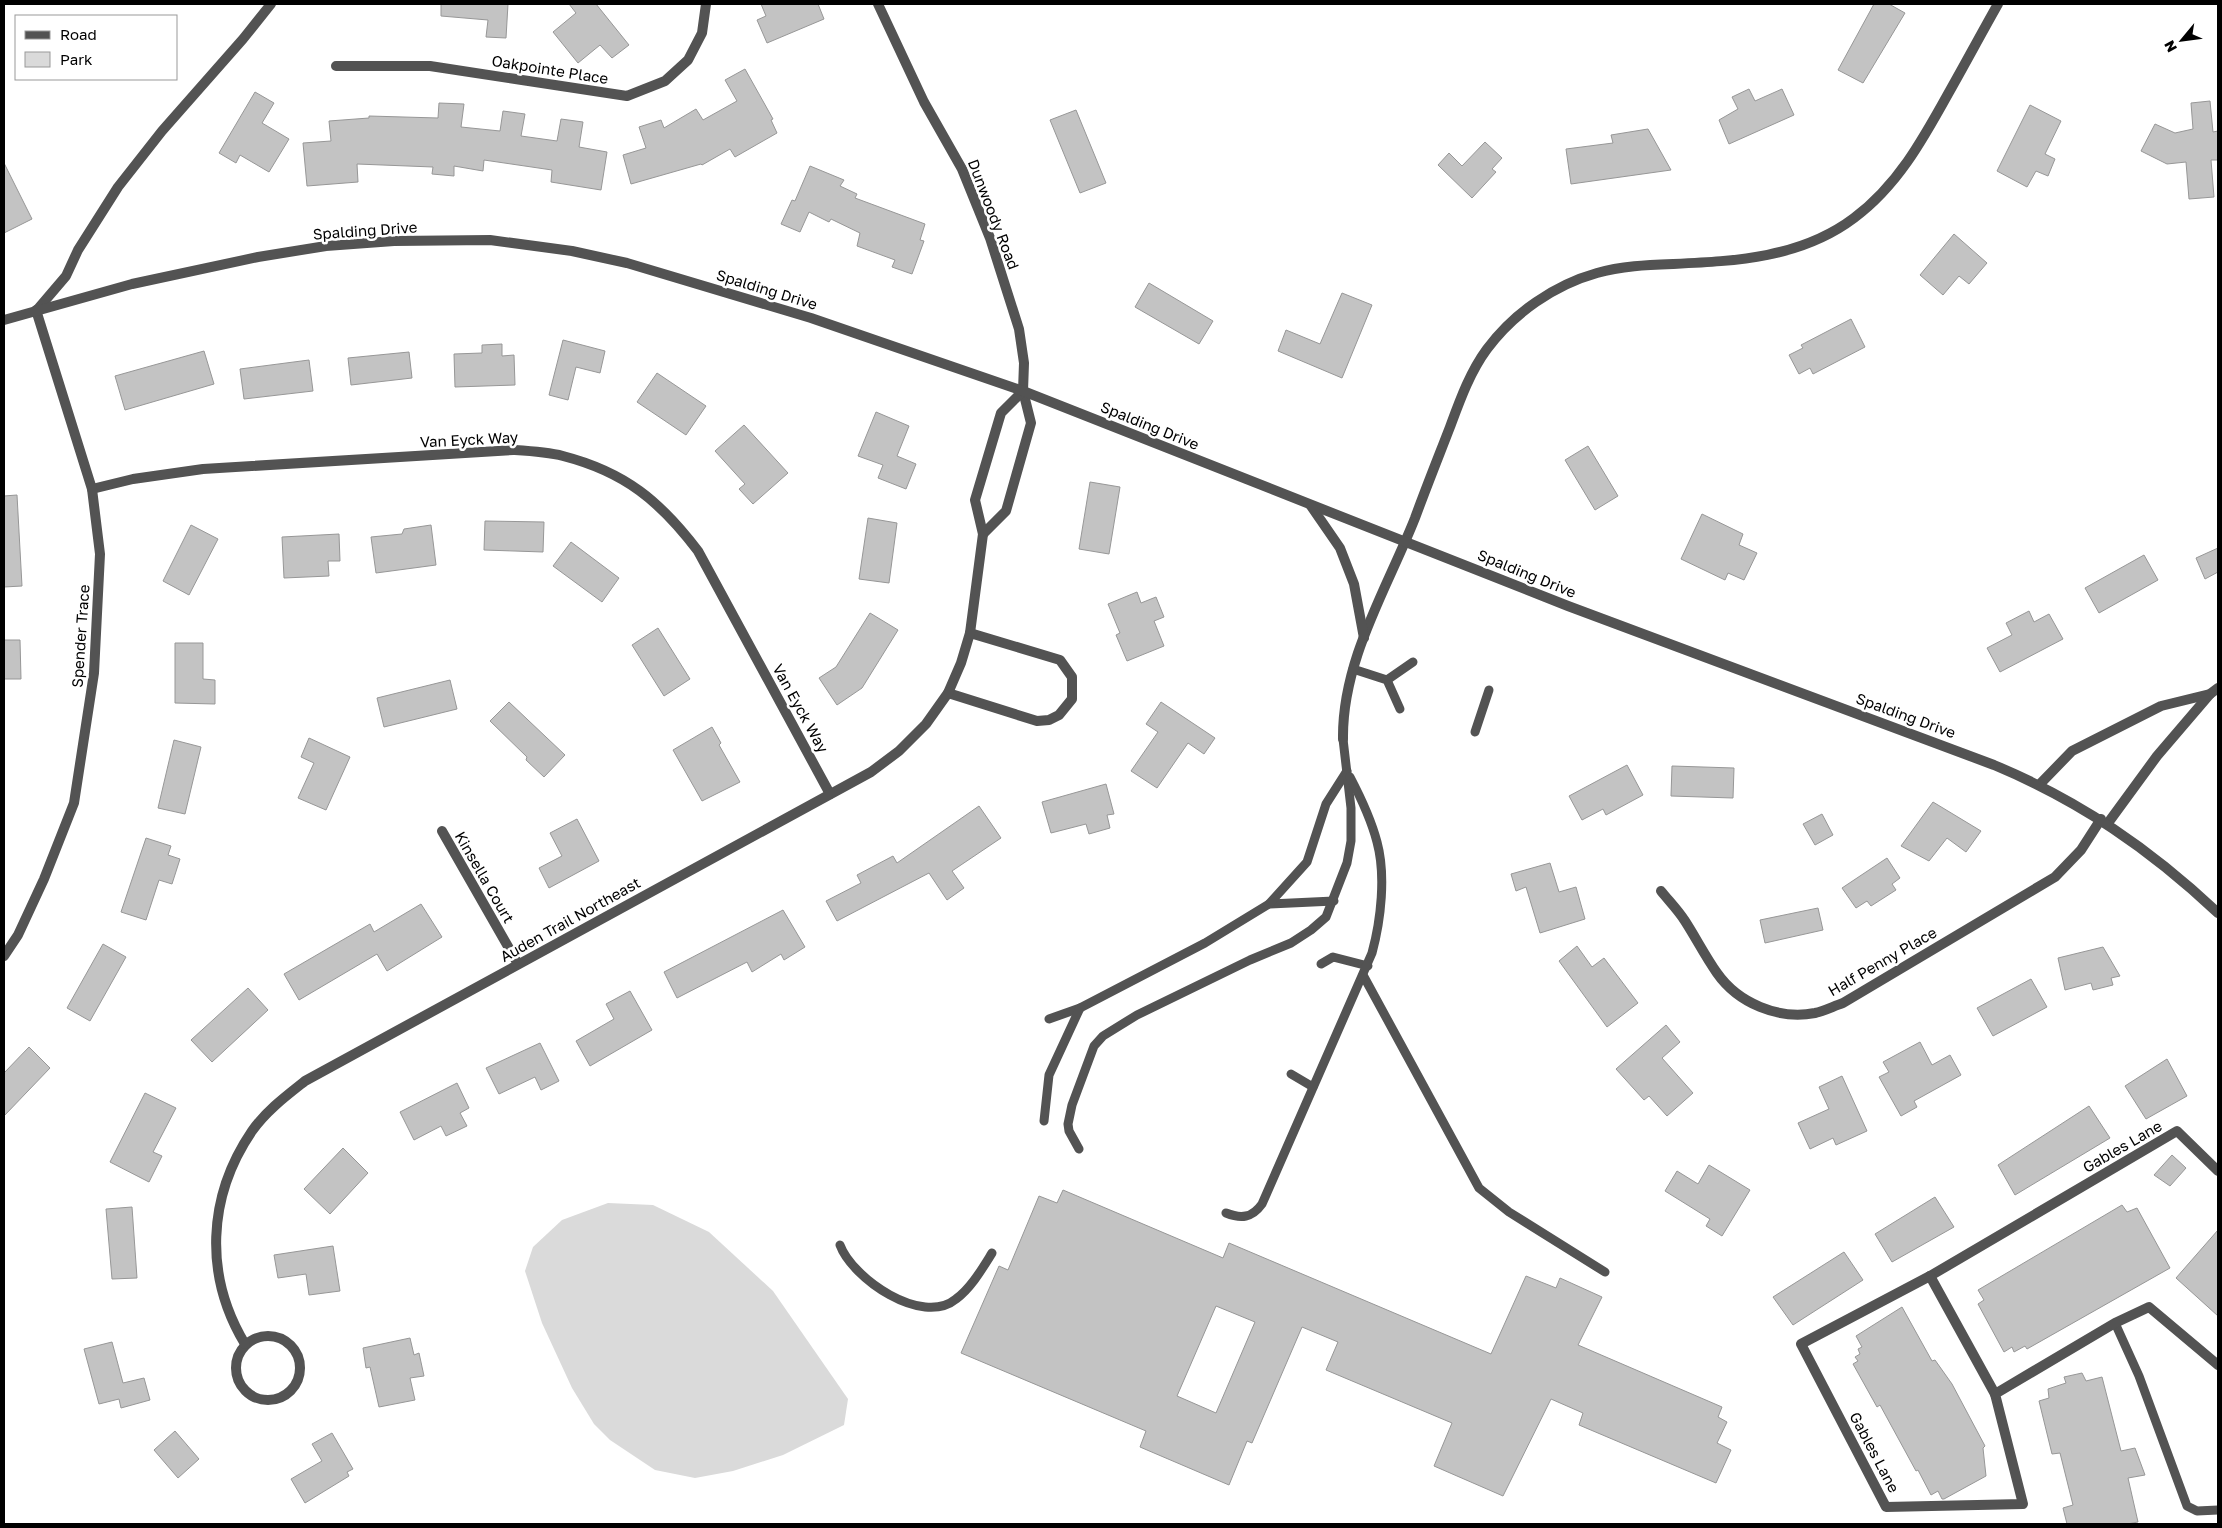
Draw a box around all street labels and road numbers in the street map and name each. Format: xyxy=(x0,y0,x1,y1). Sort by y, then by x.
street label: Oakpointe Place xyxy=(490,51,610,87)
street label: Dunwoody Road xyxy=(965,156,1023,272)
street label: Spalding Drive xyxy=(312,217,418,243)
street label: Spalding Drive xyxy=(714,265,820,313)
street label: Spalding Drive xyxy=(1098,397,1202,453)
street label: Van Eyck Way xyxy=(419,427,519,451)
street label: Spalding Drive xyxy=(1475,545,1579,601)
street label: Spender Trace xyxy=(67,584,93,688)
street label: Van Eyck Way xyxy=(769,661,833,756)
street label: Spalding Drive xyxy=(1854,689,1958,741)
street label: Kinsella Court xyxy=(452,828,518,926)
street label: Auden Trail Northeast xyxy=(497,873,643,965)
street label: Half Penny Place xyxy=(1825,922,1940,999)
street label: Gables Lane xyxy=(2079,1116,2165,1176)
street label: Gables Lane xyxy=(1846,1409,1904,1496)

